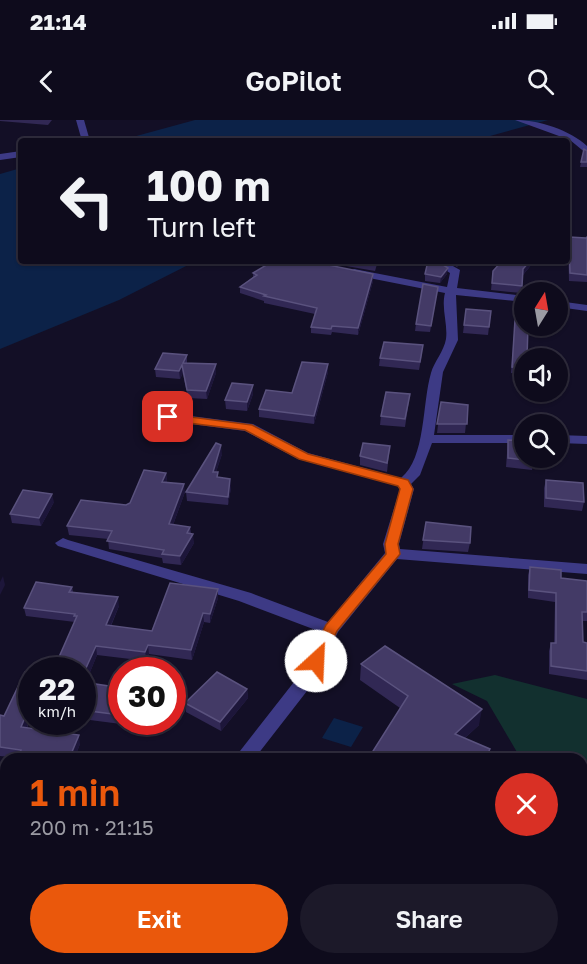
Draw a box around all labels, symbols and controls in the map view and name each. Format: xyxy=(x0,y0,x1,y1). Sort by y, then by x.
text: 21:14 xyxy=(30,8,87,35)
icon: back xyxy=(30,65,63,98)
text: GoPilot xyxy=(245,65,342,97)
icon: search xyxy=(524,65,557,98)
text: 100 m xyxy=(147,160,270,210)
icon: left xyxy=(48,162,126,240)
text: Turn left xyxy=(147,211,256,243)
north arrow xyxy=(514,282,568,336)
map controls xyxy=(514,282,568,468)
button: sound xyxy=(514,348,568,402)
pin xyxy=(142,391,193,442)
icon: arrive xyxy=(151,400,184,433)
button: search xyxy=(514,414,568,468)
position arrow xyxy=(284,629,348,693)
speed limit sign: 30 xyxy=(108,657,186,735)
text: 22 xyxy=(39,671,75,707)
text: km/h xyxy=(38,702,76,720)
text: 1 min xyxy=(30,771,120,814)
button: close xyxy=(495,773,558,836)
text: 200 m · 21:15 xyxy=(30,815,154,839)
button: Exit xyxy=(30,884,288,953)
button: Share xyxy=(300,884,558,953)

